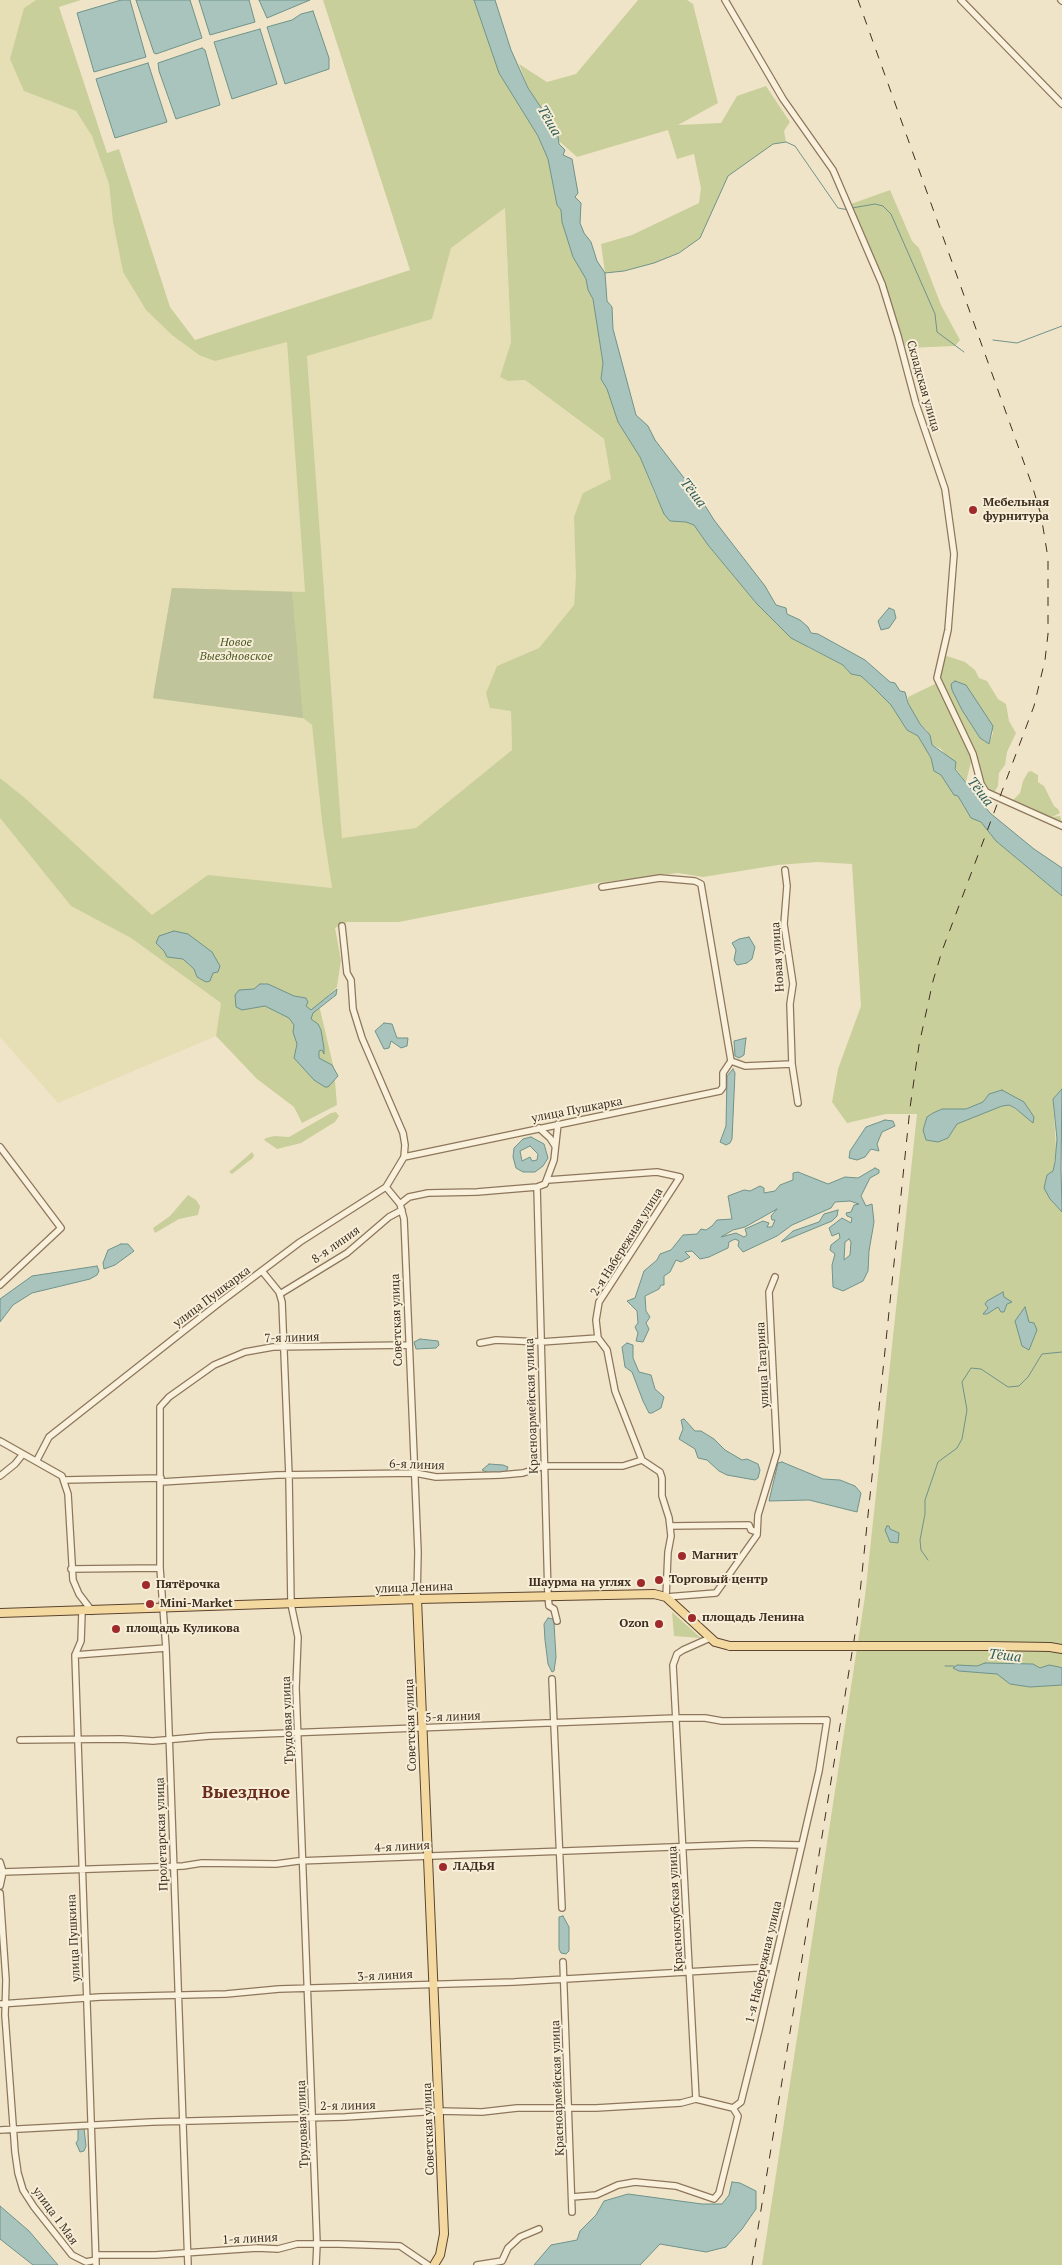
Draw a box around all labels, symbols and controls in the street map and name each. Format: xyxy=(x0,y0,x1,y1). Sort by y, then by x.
water label: Тёша xyxy=(534,103,564,139)
street label: Складская улица xyxy=(903,339,943,433)
water label: Тёша xyxy=(676,475,710,511)
place label: Мебельная фурнитура xyxy=(983,496,1049,524)
marker: Мебельная фурнитура xyxy=(967,504,979,516)
park label: Новое Выездновское xyxy=(199,636,273,664)
water label: Тёша xyxy=(963,774,997,810)
street label: Новая улица xyxy=(768,922,788,992)
street label: улица Пушкарка xyxy=(530,1094,624,1126)
street label: 2-я Набережная улица xyxy=(588,1185,666,1299)
street label: 8-я линия xyxy=(309,1223,363,1267)
street label: улица Пушкарка xyxy=(171,1263,253,1331)
street label: Советская улица xyxy=(388,1273,406,1367)
street label: улица Гагарина xyxy=(754,1321,772,1409)
street label: 7-я линия xyxy=(264,1330,320,1346)
street label: Красноармейская улица xyxy=(522,1338,542,1474)
street label: 6-я линия xyxy=(389,1457,445,1473)
place label: Магнит xyxy=(692,1549,738,1563)
marker: Магнит xyxy=(676,1550,688,1562)
place label: Торговый центр xyxy=(669,1573,768,1587)
marker: Торговый центр xyxy=(653,1574,665,1586)
place label: Шаурма на углях xyxy=(529,1576,631,1590)
marker: Шаурма на углях xyxy=(635,1577,647,1589)
place label: Пятёрочка xyxy=(156,1578,220,1592)
marker: Пятёрочка xyxy=(140,1579,152,1591)
street label: улица Ленина xyxy=(375,1579,453,1597)
place label: Mini-Market xyxy=(160,1597,233,1611)
marker: Mini-Market xyxy=(144,1598,156,1610)
place label: площадь Ленина xyxy=(702,1611,804,1625)
marker: площадь Ленина xyxy=(686,1612,698,1624)
place label: Ozon xyxy=(619,1617,649,1631)
marker: Ozon xyxy=(653,1618,665,1630)
place label: площадь Куликова xyxy=(126,1622,240,1636)
marker: площадь Куликова xyxy=(110,1623,122,1635)
water label: Тёша xyxy=(988,1646,1022,1666)
street label: Трудовая улица xyxy=(279,1676,297,1764)
street label: Советская улица xyxy=(402,1678,420,1772)
street label: 5-я линия xyxy=(425,1709,481,1725)
street label: Пролетарская улица xyxy=(153,1777,171,1891)
district label: Выездное xyxy=(202,1782,290,1804)
street label: 4-я линия xyxy=(374,1838,430,1856)
street label: Красноклубская улица xyxy=(666,1846,686,1972)
place label: ЛАДЬЯ xyxy=(453,1860,495,1874)
marker: ЛАДЬЯ xyxy=(437,1861,449,1873)
street label: улица Пушкина xyxy=(65,1894,83,1982)
street label: 1-я Набережная улица xyxy=(743,1899,785,2025)
street label: 3-я линия xyxy=(357,1967,413,1985)
street label: Красноармейская улица xyxy=(548,2020,568,2156)
street label: Трудовая улица xyxy=(294,2080,312,2168)
street label: Советская улица xyxy=(420,2082,438,2176)
street label: 2-я линия xyxy=(320,2098,376,2114)
street label: улица 1 Мая xyxy=(29,2184,81,2248)
street label: 1-я линия xyxy=(222,2230,278,2248)

